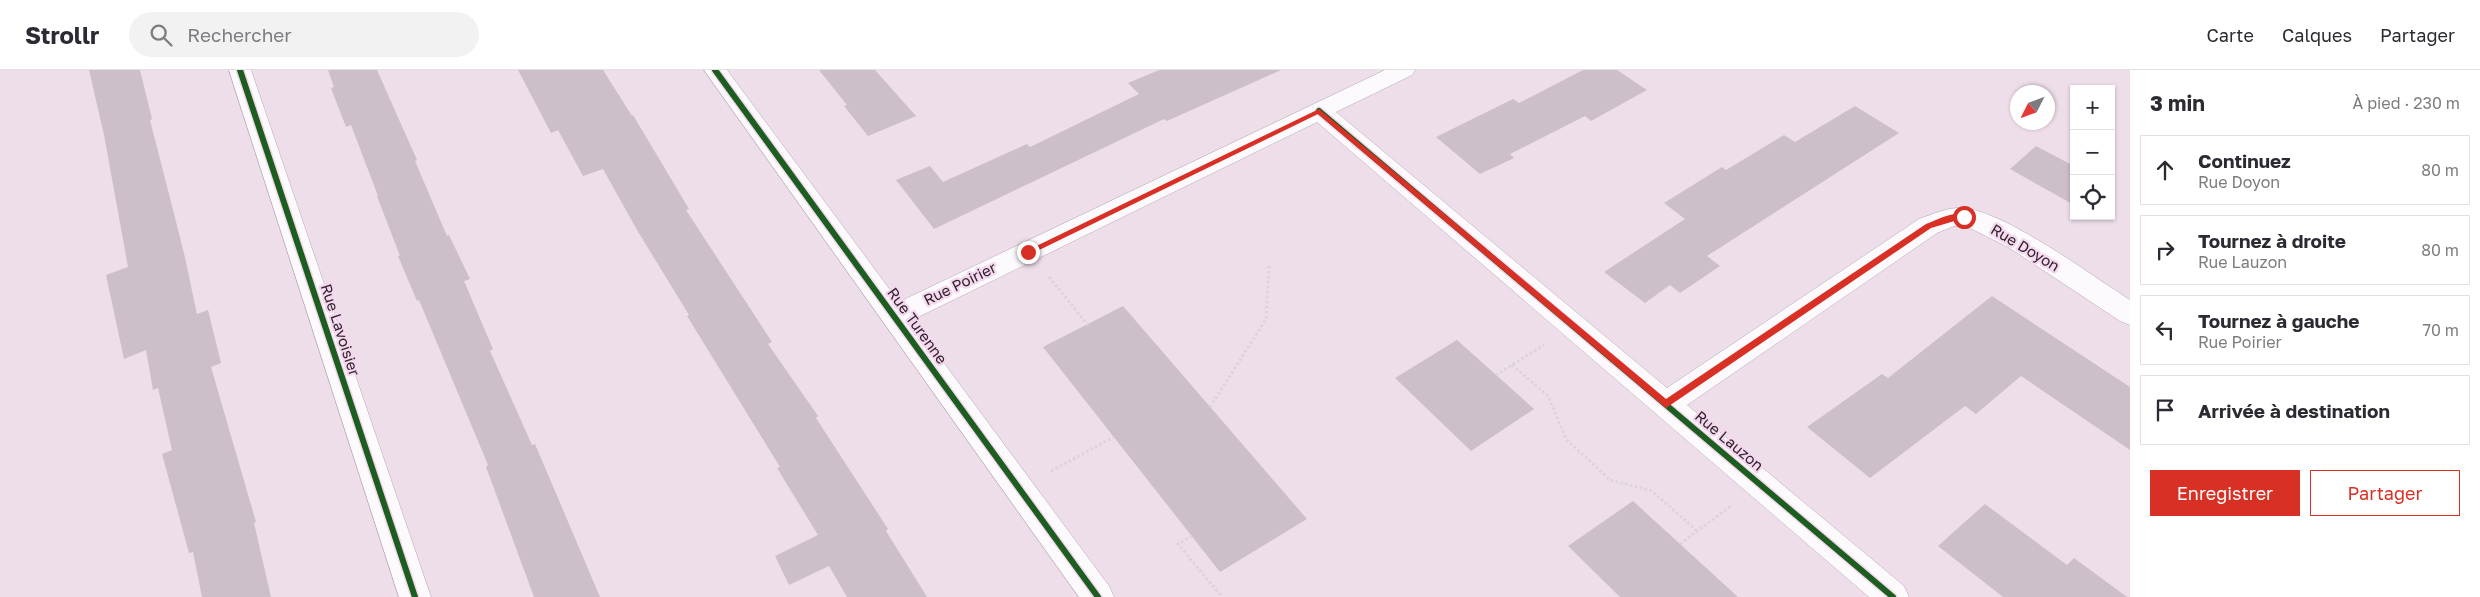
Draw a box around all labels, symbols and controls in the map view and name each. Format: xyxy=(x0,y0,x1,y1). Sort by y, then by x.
search box xyxy=(129,12,479,57)
text: Strollr xyxy=(25,20,99,49)
icon: search xyxy=(147,21,175,49)
text: Rechercher xyxy=(187,23,292,46)
text: Carte xyxy=(2207,24,2254,46)
text: Calques xyxy=(2282,24,2352,46)
text: Partager xyxy=(2380,24,2455,46)
north arrow xyxy=(2010,85,2055,130)
map controls xyxy=(2070,85,2115,220)
button: + xyxy=(2070,85,2115,130)
text: 3 min xyxy=(2150,90,2205,116)
text: À pied · 230 m xyxy=(2353,93,2460,113)
button: − xyxy=(2070,130,2115,175)
text: Continuez xyxy=(2198,149,2291,172)
icon: ahead xyxy=(2151,156,2179,184)
text: 80 m xyxy=(2421,160,2459,180)
text: Rue Doyon xyxy=(2198,172,2280,192)
button: locate xyxy=(2070,175,2115,220)
route start xyxy=(1953,206,1976,229)
street label: Rue Doyon xyxy=(1988,220,2063,275)
text: Tournez à droite xyxy=(2198,229,2346,252)
icon: right xyxy=(2151,236,2179,264)
text: 80 m xyxy=(2421,240,2459,260)
route end xyxy=(1017,241,1040,264)
text: Rue Lauzon xyxy=(2198,252,2287,272)
street label: Rue Poirier xyxy=(920,258,999,308)
street label: Rue Lavoisier xyxy=(318,281,364,378)
street label: Rue Turenne xyxy=(884,284,952,367)
text: Tournez à gauche xyxy=(2198,309,2359,332)
icon: left xyxy=(2151,316,2179,344)
text: 70 m xyxy=(2422,320,2459,340)
text: Rue Poirier xyxy=(2198,332,2282,352)
icon: arrive xyxy=(2151,396,2179,424)
text: Arrivée à destination xyxy=(2198,399,2390,422)
street label: Rue Lauzon xyxy=(1692,406,1767,474)
button: Enregistrer xyxy=(2150,470,2300,516)
button: Partager xyxy=(2310,470,2460,516)

